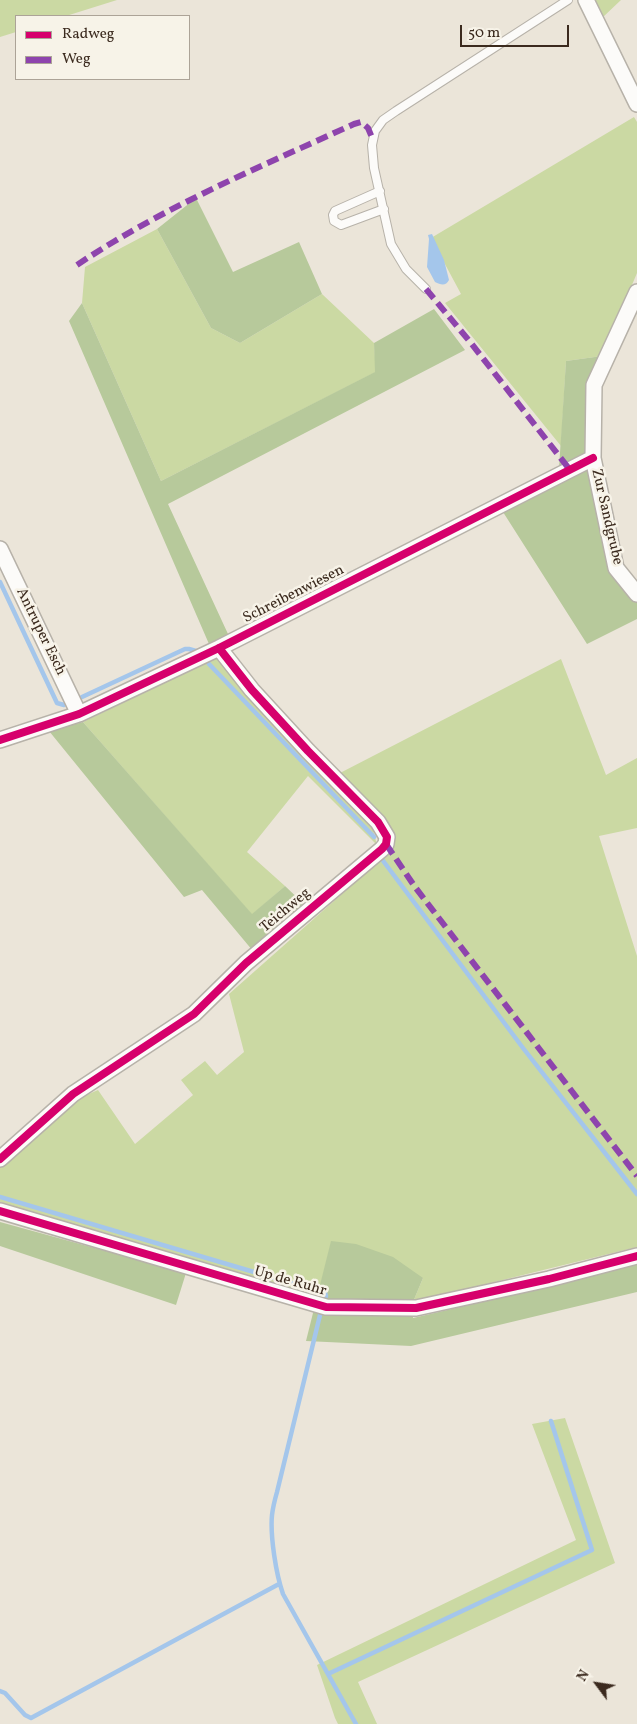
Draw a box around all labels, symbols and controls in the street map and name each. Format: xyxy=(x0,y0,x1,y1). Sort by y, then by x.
legend xyxy=(15,15,190,80)
scale bar xyxy=(462,15,571,47)
text: 50 m xyxy=(468,23,500,44)
text: Radweg xyxy=(62,24,114,45)
text: Weg xyxy=(62,49,91,70)
street label: Zur Sandgrube xyxy=(586,467,626,567)
street label: Schreibenwiesen xyxy=(241,562,347,628)
street label: Antruper Esch xyxy=(11,585,69,679)
street label: Teichweg xyxy=(257,885,315,937)
street label: Up de Ruhr xyxy=(252,1263,328,1301)
north arrow xyxy=(572,1659,622,1709)
text: N xyxy=(573,1667,594,1685)

